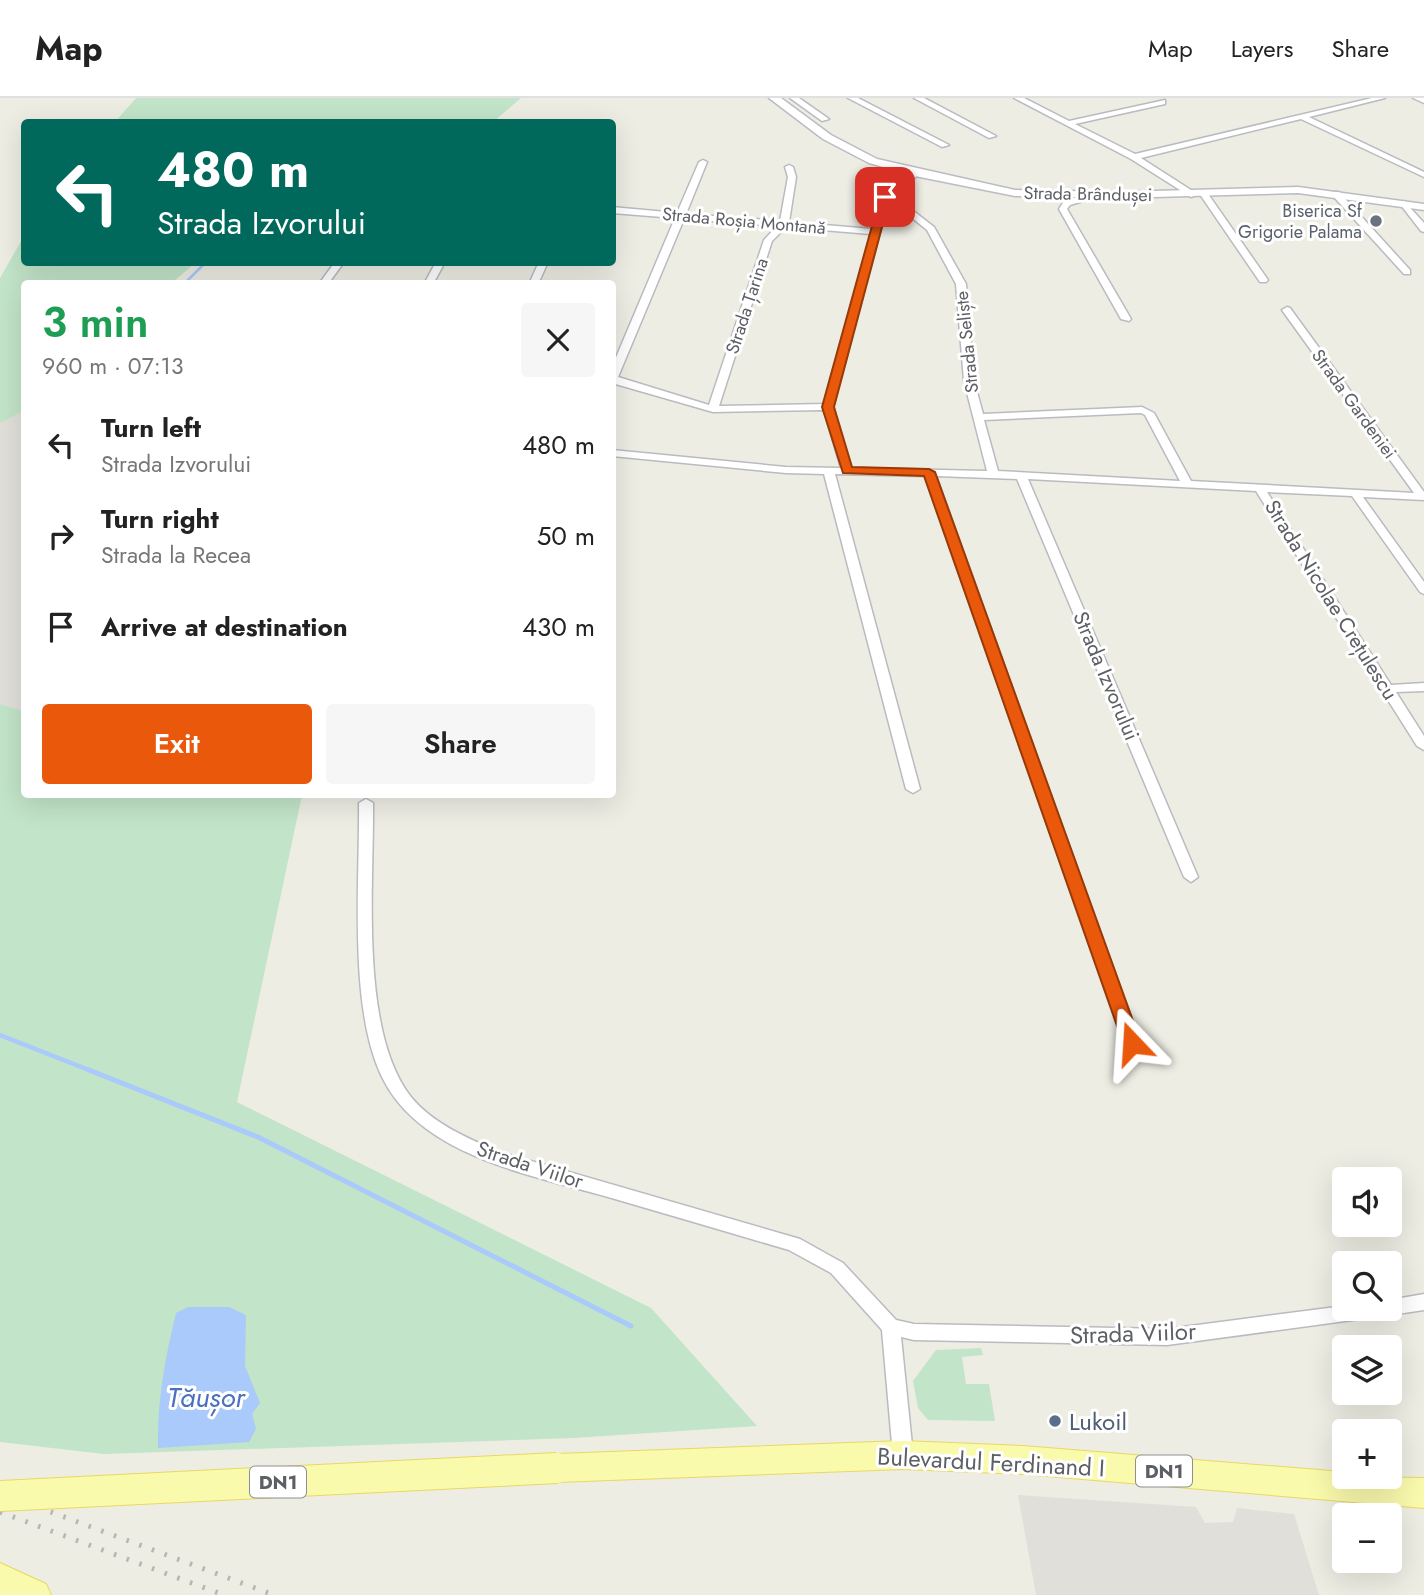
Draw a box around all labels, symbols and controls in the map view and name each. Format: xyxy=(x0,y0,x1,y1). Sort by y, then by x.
text: Map xyxy=(35,25,103,72)
text: Map xyxy=(1148,31,1193,66)
text: Layers xyxy=(1231,31,1293,66)
text: Share xyxy=(1331,31,1389,66)
text: 480 m xyxy=(157,135,309,205)
icon: left xyxy=(42,147,133,238)
pin xyxy=(855,167,915,227)
icon: arrive xyxy=(866,178,904,216)
street label: Strada Brândușei xyxy=(1023,180,1153,208)
place label: Biserica Sf Grigorie Palama xyxy=(1238,198,1363,245)
text: Strada Izvorului xyxy=(157,200,366,246)
street label: Strada Roșia Montană xyxy=(661,201,827,241)
marker: Biserica Sf Grigorie Palama xyxy=(1368,213,1384,229)
street label: Strada Țarina xyxy=(719,255,775,357)
street label: Strada Seliște xyxy=(949,290,985,394)
text: 3 min xyxy=(42,292,148,353)
button: close xyxy=(521,303,595,377)
street label: Strada Gardeniei xyxy=(1305,344,1403,464)
text: 960 m · 07:13 xyxy=(42,349,184,383)
text: Turn left xyxy=(101,409,201,447)
icon: left xyxy=(42,426,80,464)
text: 480 m xyxy=(522,426,595,464)
text: Strada Izvorului xyxy=(101,447,251,481)
street label: Strada Nicolae Crețulescu xyxy=(1257,494,1405,706)
text: Turn right xyxy=(101,500,219,538)
icon: right xyxy=(42,517,80,555)
text: 50 m xyxy=(537,517,595,555)
text: Strada la Recea xyxy=(101,538,251,572)
street label: Strada Izvorului xyxy=(1065,607,1147,745)
icon: arrive xyxy=(42,608,80,646)
text: Arrive at destination xyxy=(101,608,348,646)
text: 430 m xyxy=(522,608,595,646)
button: Exit xyxy=(42,704,312,784)
button: Share xyxy=(326,704,595,784)
position arrow xyxy=(1095,1006,1169,1080)
street label: Strada Viilor xyxy=(473,1134,588,1197)
map controls xyxy=(1332,1167,1402,1573)
button: sound xyxy=(1332,1167,1402,1237)
button: search xyxy=(1332,1251,1402,1321)
street label: Strada Viilor xyxy=(1069,1313,1197,1353)
button: layers xyxy=(1332,1335,1402,1405)
water label: Tăușor xyxy=(167,1377,246,1418)
place label: Lukoil xyxy=(1069,1404,1127,1439)
marker: Lukoil xyxy=(1047,1413,1063,1429)
button: + xyxy=(1332,1419,1402,1489)
street label: Bulevardul Ferdinand I xyxy=(876,1439,1106,1485)
road number: DN1 xyxy=(1136,1456,1192,1486)
road number: DN1 xyxy=(250,1466,306,1498)
button: − xyxy=(1332,1503,1402,1573)

